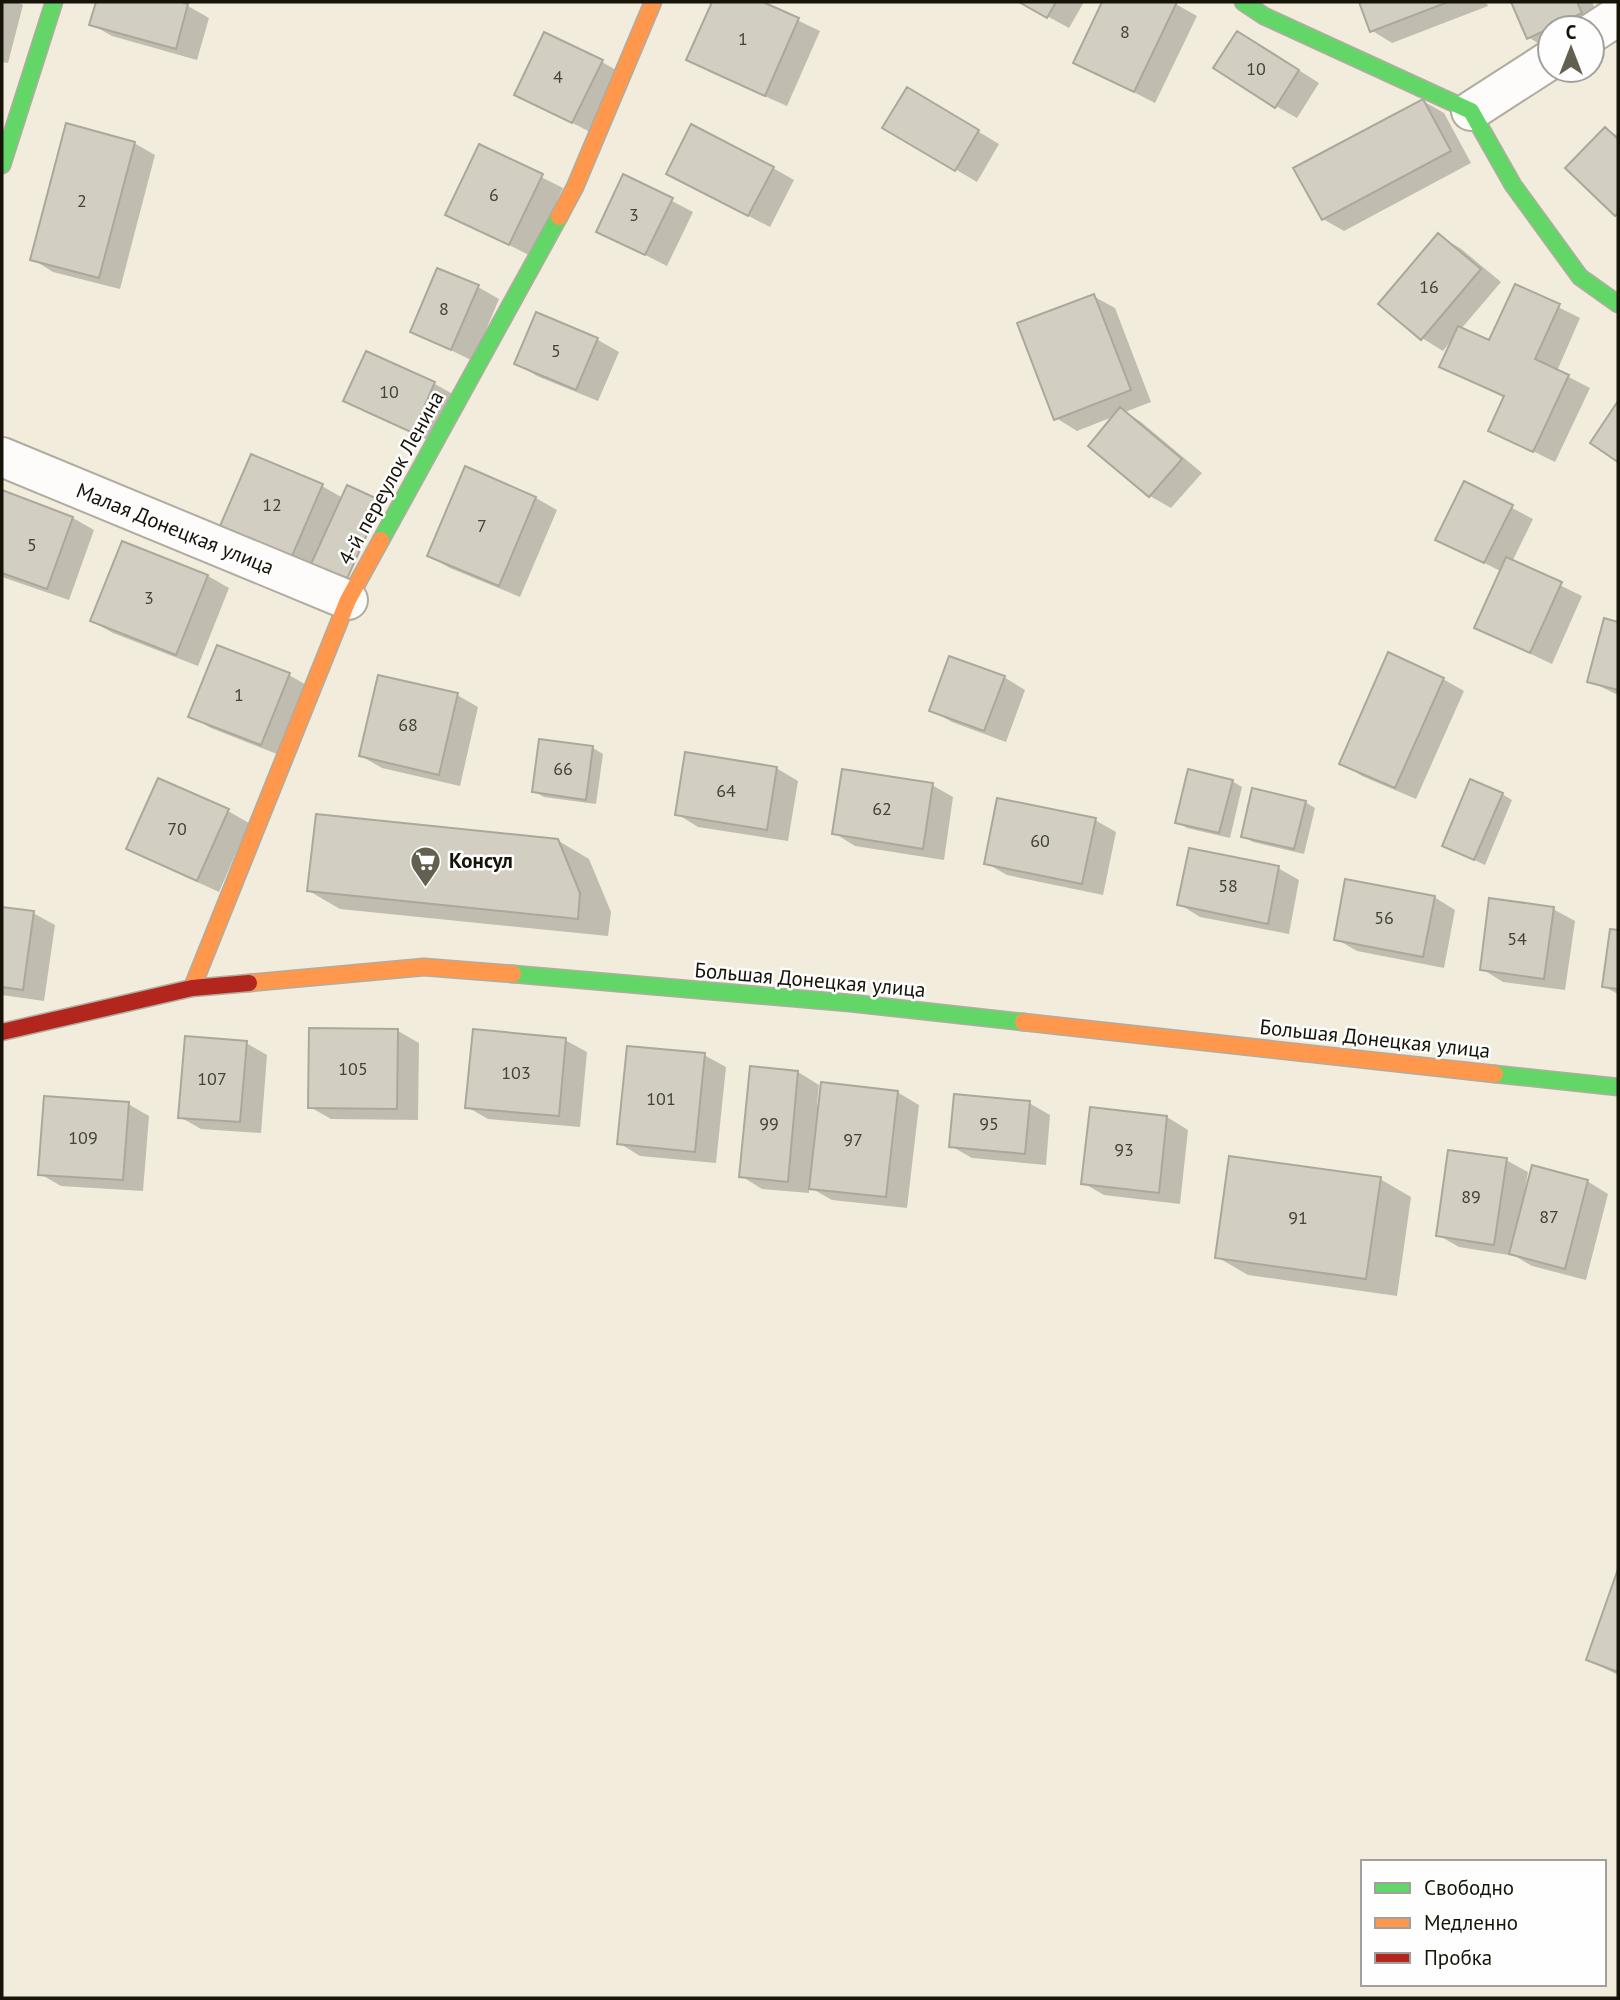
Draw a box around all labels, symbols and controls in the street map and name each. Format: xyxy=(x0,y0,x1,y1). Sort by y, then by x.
north arrow xyxy=(1536,14,1606,84)
house number: 8 xyxy=(1120,20,1130,43)
text: С xyxy=(1566,20,1577,44)
house number: 1 xyxy=(738,27,748,50)
house number: 10 xyxy=(1246,57,1266,80)
house number: 4 xyxy=(553,65,563,88)
house number: 6 xyxy=(489,183,499,206)
house number: 2 xyxy=(77,189,87,212)
house number: 3 xyxy=(629,203,639,226)
house number: 16 xyxy=(1419,275,1439,298)
house number: 8 xyxy=(439,297,449,320)
house number: 5 xyxy=(551,339,561,362)
house number: 10 xyxy=(379,380,399,403)
street label: 4-й переулок Ленина xyxy=(332,386,450,569)
street label: Малая Донецкая улица xyxy=(72,477,278,581)
house number: 12 xyxy=(262,493,282,516)
house number: 7 xyxy=(477,514,487,537)
house number: 5 xyxy=(27,533,37,556)
house number: 3 xyxy=(144,586,154,609)
house number: 1 xyxy=(234,683,244,706)
house number: 68 xyxy=(398,713,418,736)
house number: 66 xyxy=(553,757,573,780)
house number: 64 xyxy=(716,779,736,802)
house number: 62 xyxy=(872,797,892,820)
house number: 70 xyxy=(167,817,187,840)
house number: 60 xyxy=(1030,829,1050,852)
supermarket icon: Консул xyxy=(409,844,443,888)
place label: Консул xyxy=(449,847,513,874)
house number: 58 xyxy=(1218,874,1238,897)
house number: 56 xyxy=(1374,906,1394,929)
house number: 54 xyxy=(1507,927,1527,950)
street label: Большая Донецкая улица xyxy=(693,956,927,1003)
street label: Большая Донецкая улица xyxy=(1258,1013,1492,1064)
house number: 105 xyxy=(338,1057,368,1080)
house number: 103 xyxy=(501,1061,531,1084)
house number: 107 xyxy=(197,1067,227,1090)
house number: 101 xyxy=(646,1087,676,1110)
house number: 99 xyxy=(759,1112,779,1135)
house number: 95 xyxy=(979,1112,999,1135)
house number: 109 xyxy=(68,1126,98,1149)
house number: 97 xyxy=(843,1128,863,1151)
house number: 93 xyxy=(1114,1138,1134,1161)
house number: 89 xyxy=(1461,1185,1481,1208)
house number: 87 xyxy=(1539,1205,1559,1228)
house number: 91 xyxy=(1288,1206,1308,1229)
legend xyxy=(1361,1860,1606,1986)
text: Свободно xyxy=(1424,1874,1514,1901)
text: Медленно xyxy=(1424,1909,1518,1936)
text: Пробка xyxy=(1424,1944,1492,1971)

